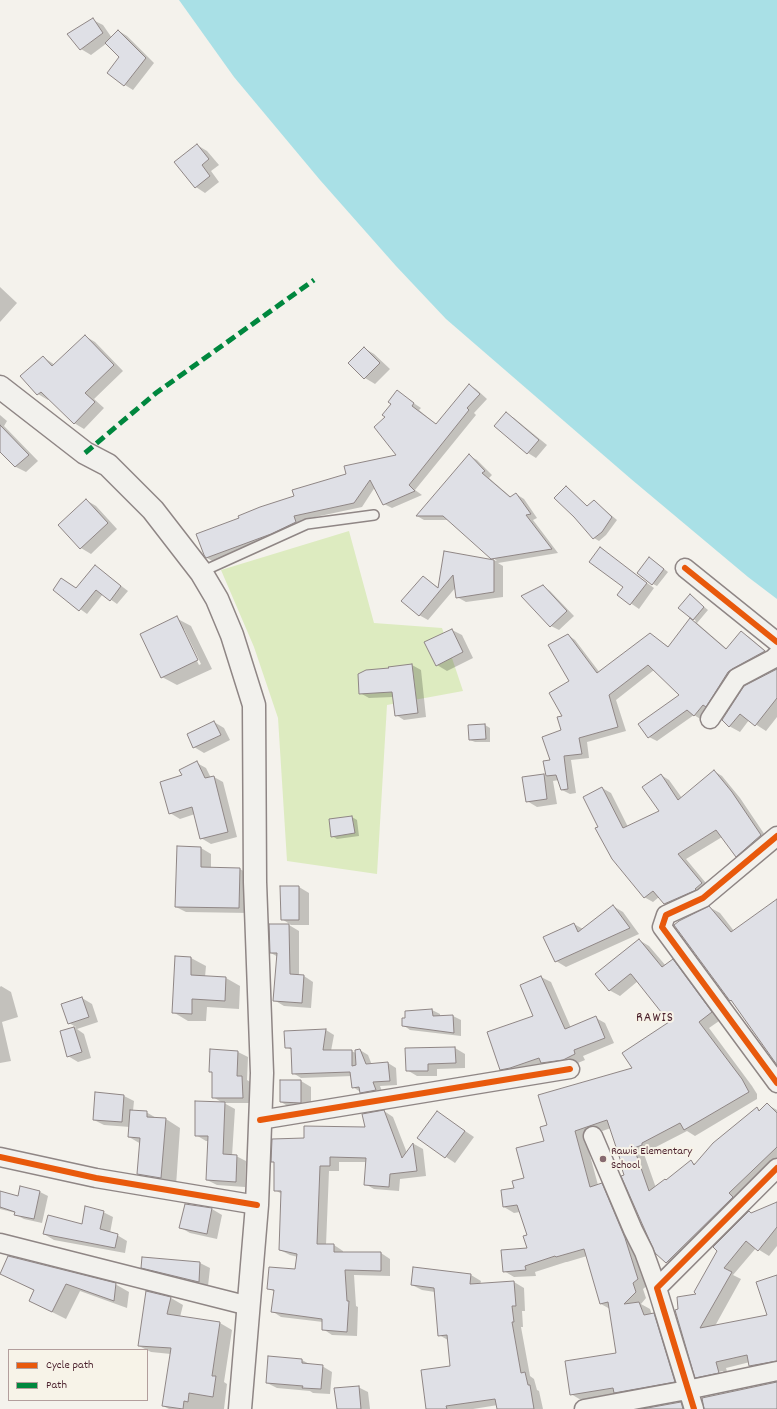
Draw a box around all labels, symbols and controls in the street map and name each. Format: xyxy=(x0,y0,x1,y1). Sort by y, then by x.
district label: RAWIS xyxy=(636,1011,674,1027)
place label: Rawis Elementary School xyxy=(611,1145,692,1173)
marker: Rawis Elementary School xyxy=(598,1154,608,1164)
legend xyxy=(8,1349,148,1401)
text: Cycle path xyxy=(46,1357,94,1374)
text: Path xyxy=(46,1377,67,1394)

